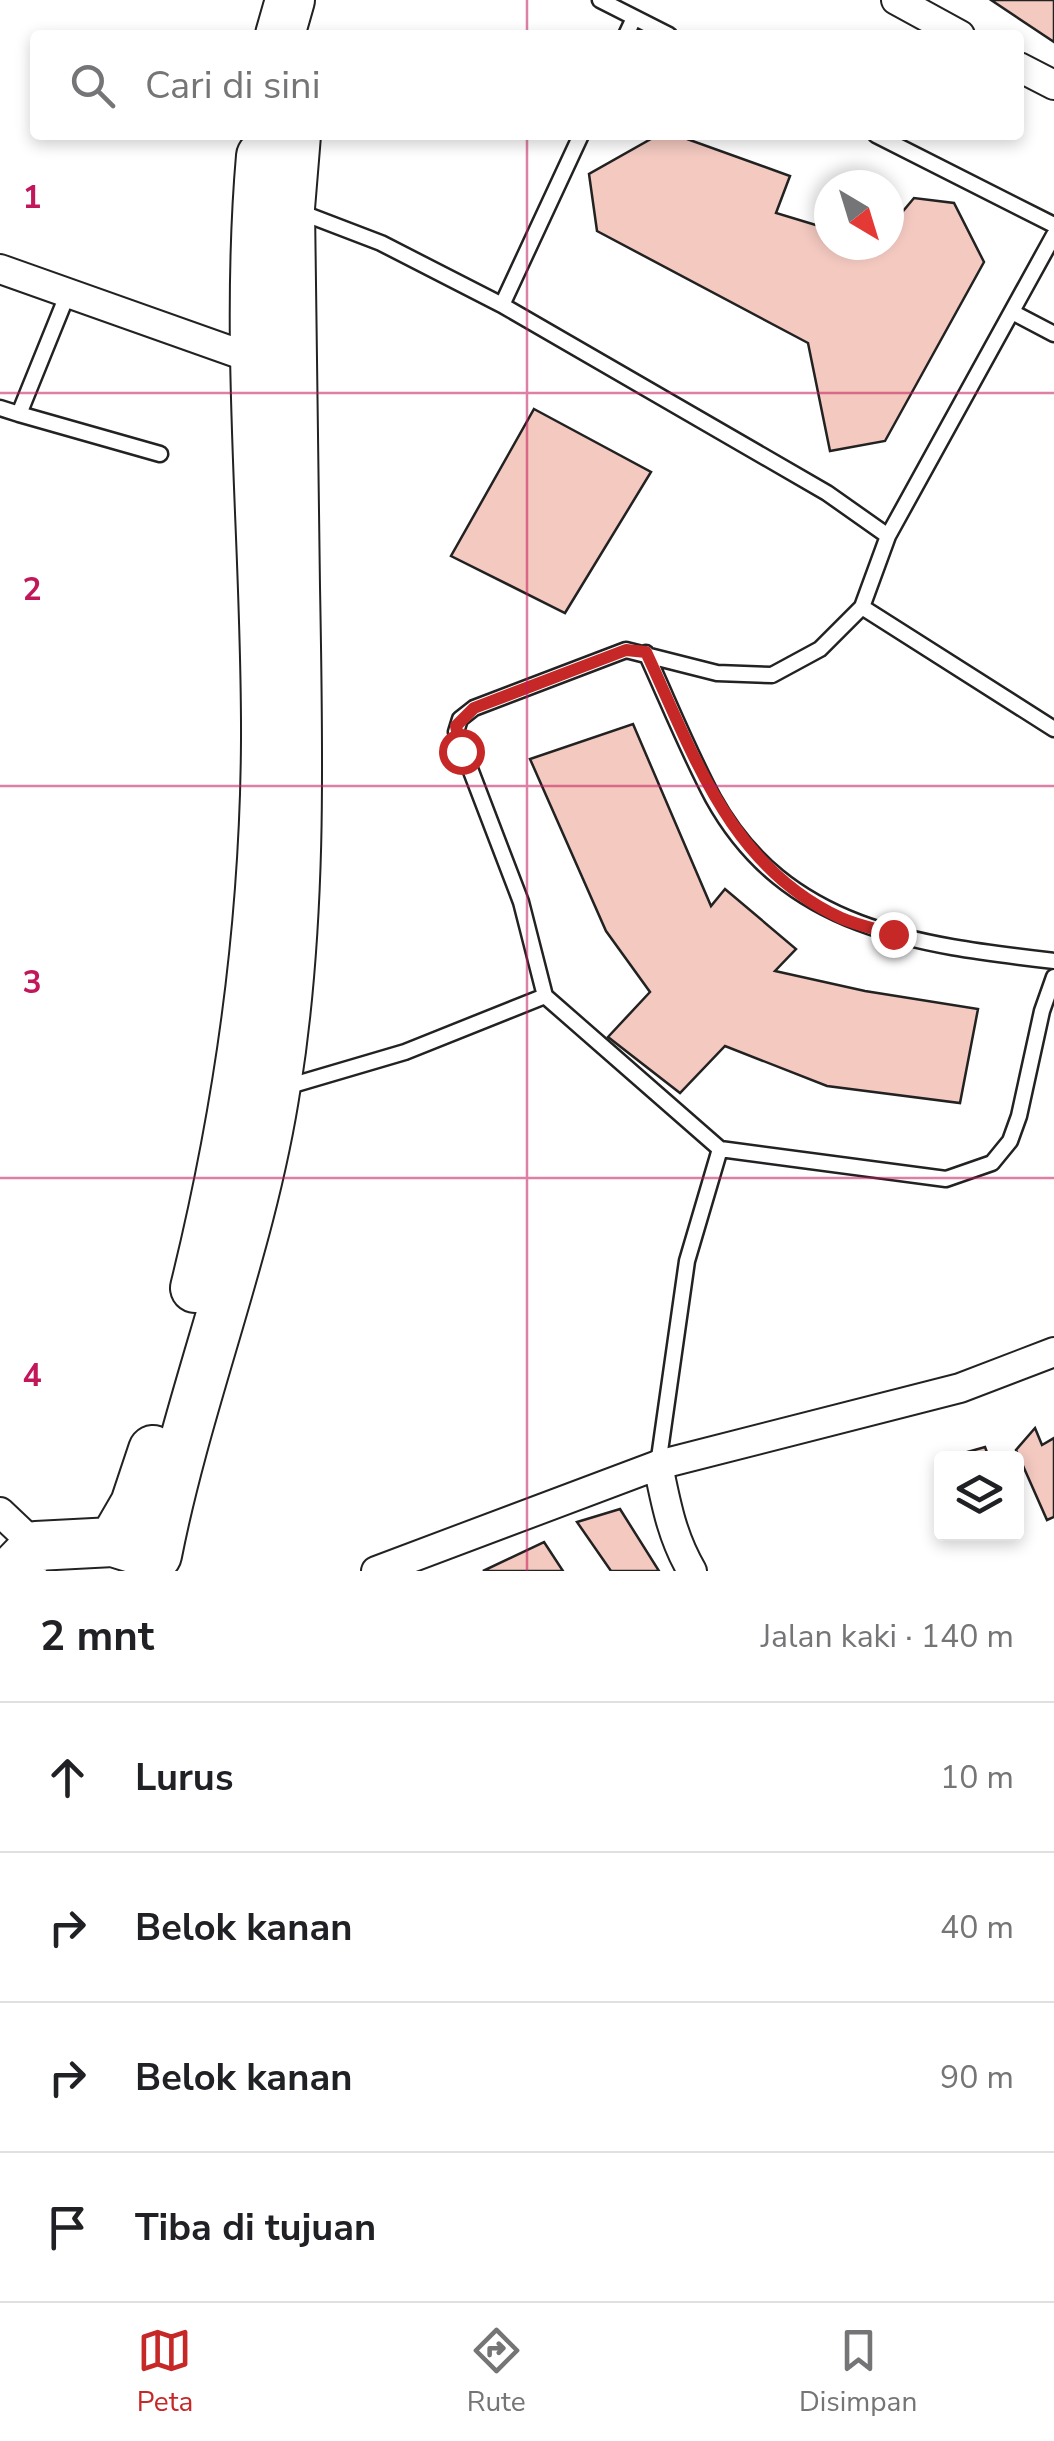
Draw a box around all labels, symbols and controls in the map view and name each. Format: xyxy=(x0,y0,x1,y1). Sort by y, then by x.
search box xyxy=(30,30,1024,140)
icon: search xyxy=(65,58,120,113)
text: Cari di sini xyxy=(145,60,321,111)
north arrow xyxy=(814,170,904,260)
text: 1 xyxy=(22,176,42,219)
text: 2 xyxy=(22,568,42,611)
route start xyxy=(439,729,485,775)
route end xyxy=(871,912,917,958)
text: 3 xyxy=(22,961,42,1004)
text: 4 xyxy=(22,1354,42,1397)
map controls xyxy=(934,1451,1024,1541)
button: layers xyxy=(934,1451,1024,1541)
text: 2 mnt xyxy=(40,1608,154,1665)
text: Jalan kaki · 140 m xyxy=(761,1615,1014,1658)
icon: ahead xyxy=(40,1750,95,1805)
text: Lurus xyxy=(135,1752,233,1803)
text: 10 m xyxy=(940,1756,1014,1799)
icon: right xyxy=(40,1900,95,1955)
text: Belok kanan xyxy=(135,1902,352,1953)
text: 40 m xyxy=(940,1906,1014,1949)
icon: right xyxy=(40,2050,95,2105)
text: Belok kanan xyxy=(135,2052,352,2103)
text: 90 m xyxy=(940,2056,1014,2099)
icon: arrive xyxy=(40,2200,95,2255)
text: Tiba di tujuan xyxy=(135,2202,376,2253)
tab: Peta xyxy=(137,2323,193,2421)
tab: Rute xyxy=(467,2323,526,2421)
tab: Disimpan xyxy=(799,2323,917,2421)

